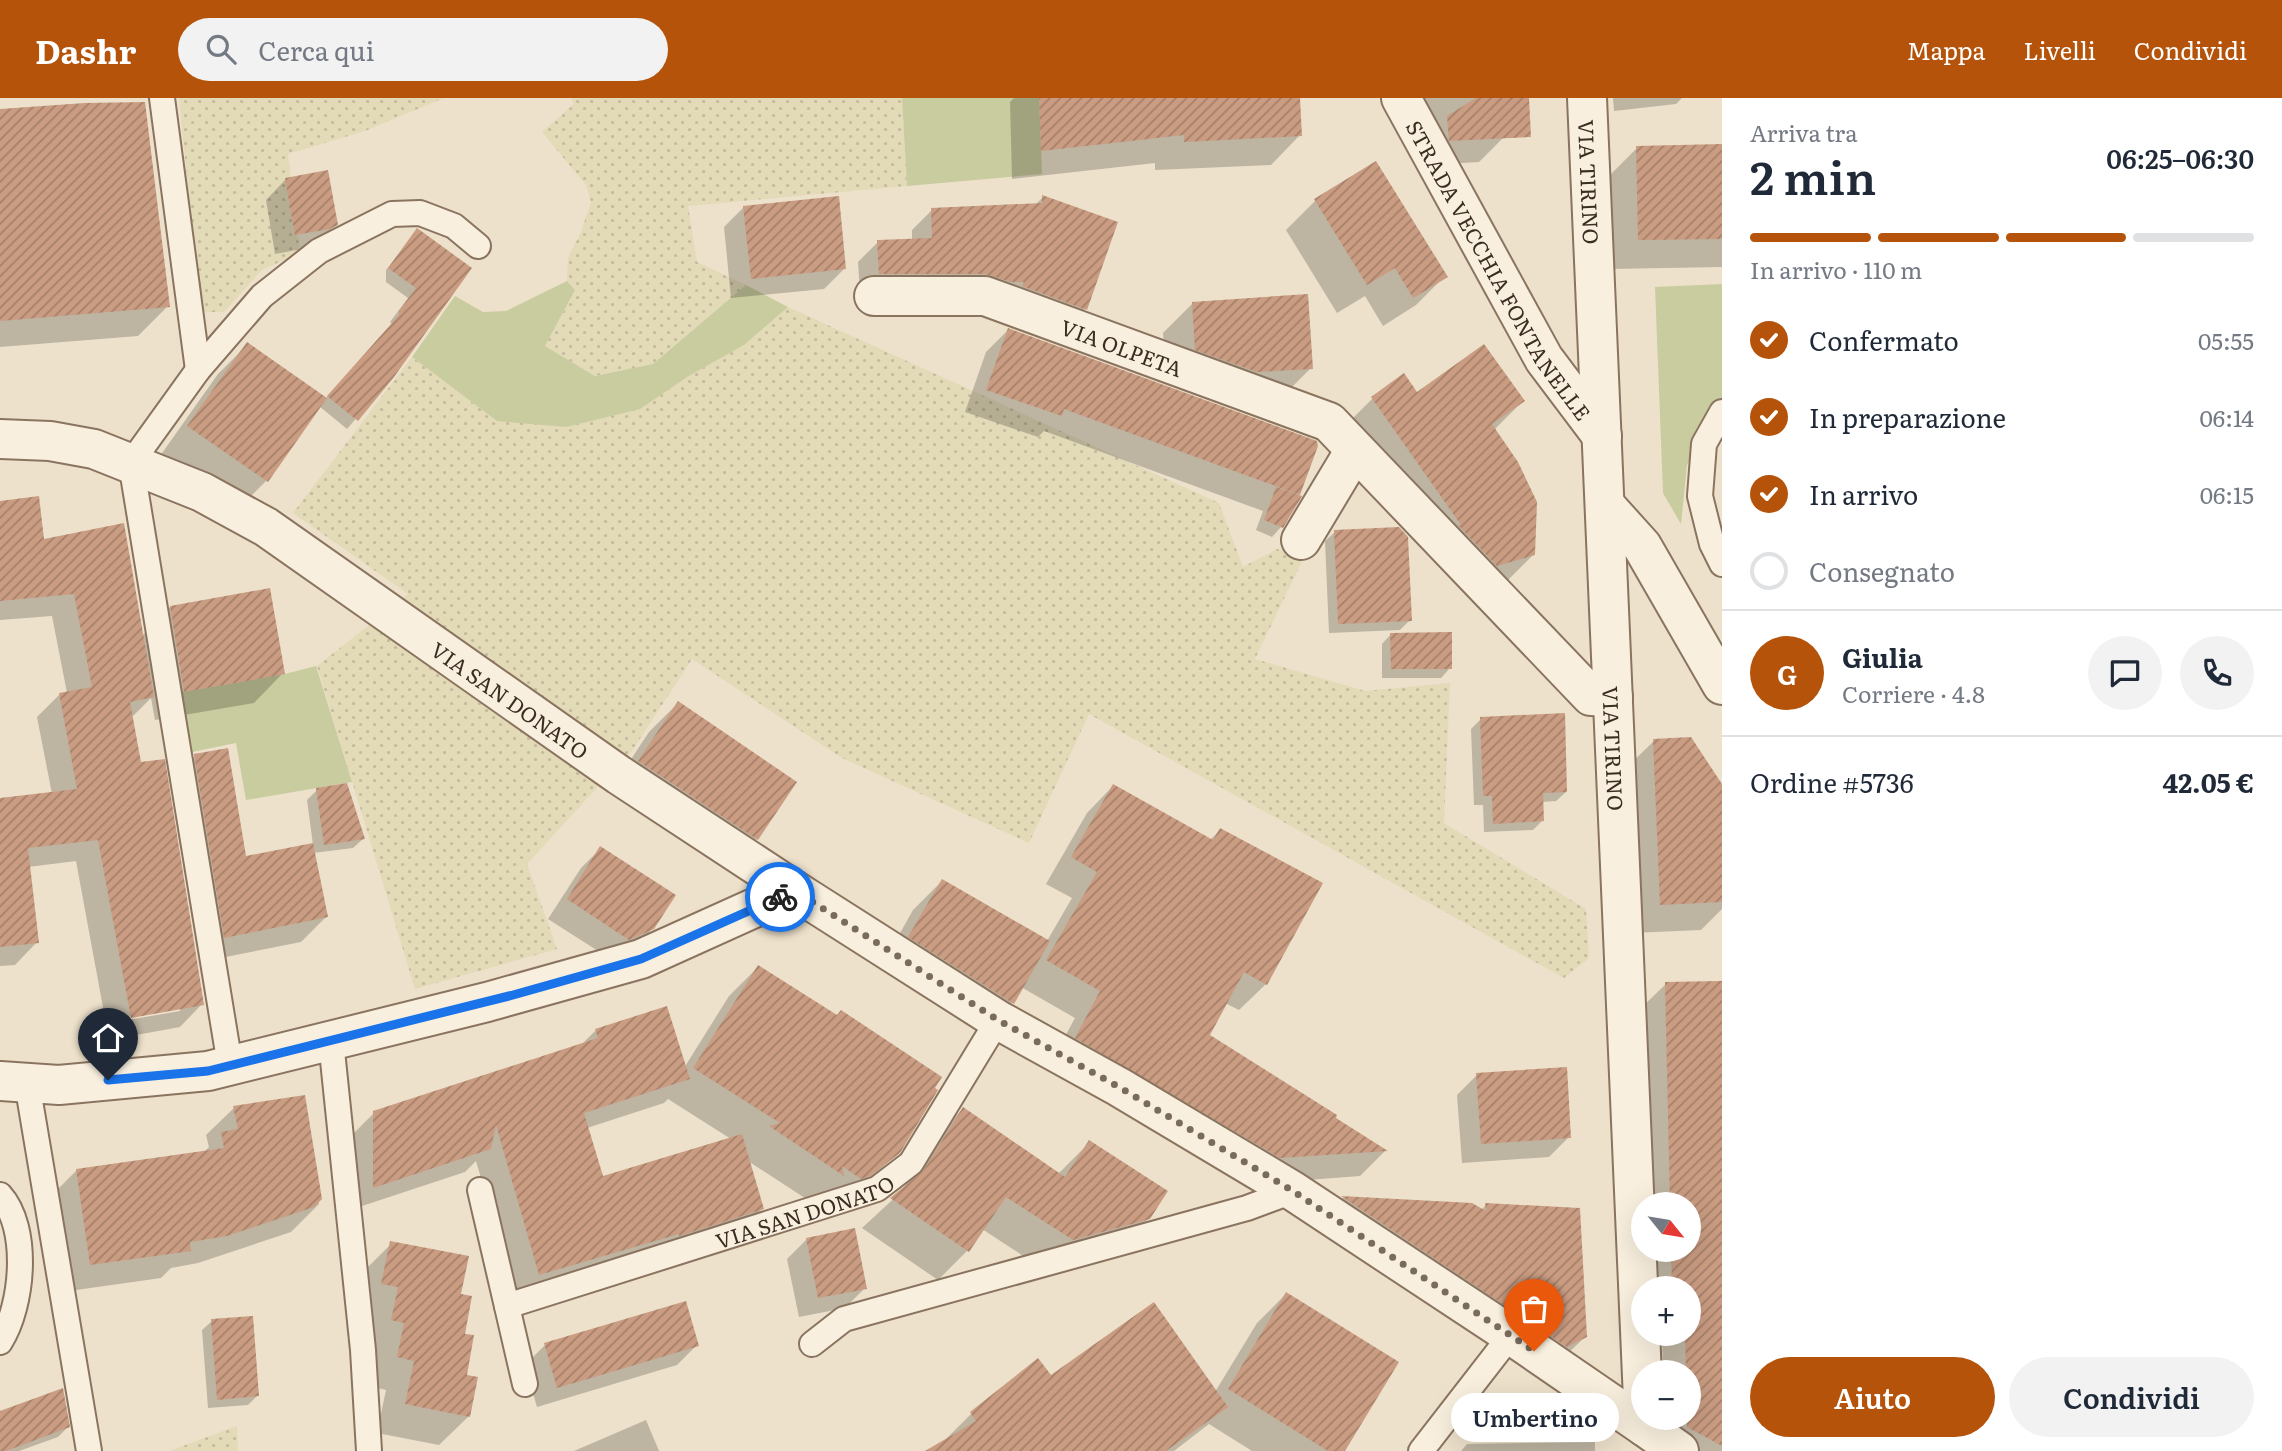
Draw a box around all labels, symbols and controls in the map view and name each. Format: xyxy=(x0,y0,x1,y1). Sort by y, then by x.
search box xyxy=(178,18,668,81)
text: Dashr xyxy=(35,25,136,74)
icon: search xyxy=(202,30,240,68)
text: Cerca qui xyxy=(258,30,374,69)
text: Mappa xyxy=(1907,32,1985,67)
text: Livelli xyxy=(2023,32,2096,67)
text: Condividi xyxy=(2134,32,2247,67)
street label: STRADA VECCHIA FONTANELLE xyxy=(1400,114,1600,426)
text: Arriva tra xyxy=(1750,115,1858,149)
street label: VIA TIRINO xyxy=(1572,119,1609,245)
text: 06:25–06:30 xyxy=(2106,138,2254,177)
text: 2 min xyxy=(1750,141,1876,209)
text: In arrivo · 110 m xyxy=(1750,252,1922,286)
street label: VIA OLPETA xyxy=(1057,310,1188,383)
text: Confermato xyxy=(1809,320,1959,359)
icon: check xyxy=(1750,321,1788,359)
text: 05:55 xyxy=(2198,323,2254,357)
text: In preparazione xyxy=(1809,397,2006,436)
icon: check xyxy=(1750,398,1788,436)
text: 06:14 xyxy=(2200,400,2254,434)
text: In arrivo xyxy=(1809,474,1918,513)
icon: check xyxy=(1750,475,1788,513)
text: 06:15 xyxy=(2200,477,2254,511)
text: Consegnato xyxy=(1809,551,1955,590)
street label: VIA SAN DONATO xyxy=(426,633,596,765)
button: chat xyxy=(2088,636,2162,710)
button: phone xyxy=(2180,636,2254,710)
text: Giulia xyxy=(1842,637,1923,676)
text: G xyxy=(1777,654,1797,693)
text: Corriere · 4.8 xyxy=(1842,676,1985,710)
street label: VIA TIRINO xyxy=(1597,685,1633,811)
text: Ordine #5736 xyxy=(1750,762,1914,801)
text: 42.05 € xyxy=(2162,762,2254,801)
courier xyxy=(745,862,815,932)
icon: bike xyxy=(761,878,799,916)
pin xyxy=(78,1008,138,1080)
icon: home xyxy=(89,1019,127,1057)
street label: VIA SAN DONATO xyxy=(711,1166,900,1255)
north arrow xyxy=(1631,1192,1701,1262)
map controls xyxy=(1631,1192,1701,1430)
button: + xyxy=(1631,1276,1701,1346)
pin xyxy=(1504,1279,1564,1351)
icon: bag xyxy=(1515,1290,1553,1328)
button: Aiuto xyxy=(1750,1357,1995,1437)
button: Condividi xyxy=(2009,1357,2254,1437)
button: − xyxy=(1631,1360,1701,1430)
callout: Umbertino xyxy=(1450,1393,1618,1442)
text: Umbertino xyxy=(1472,1400,1598,1434)

